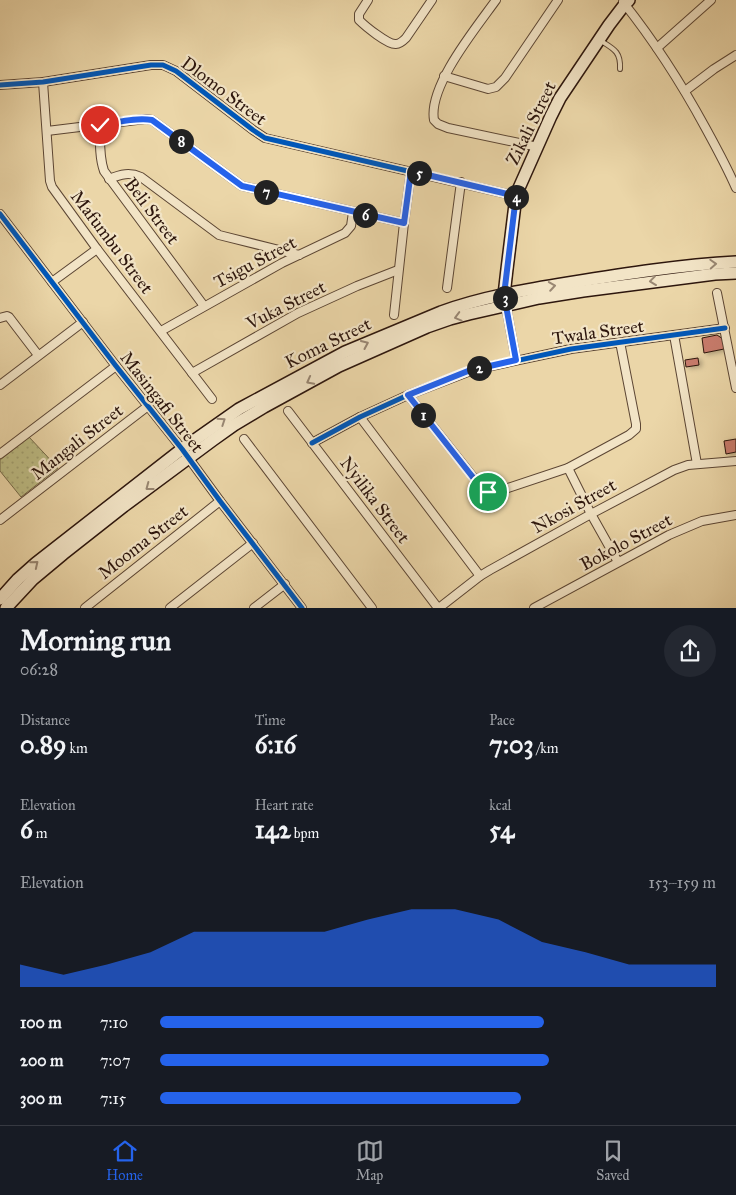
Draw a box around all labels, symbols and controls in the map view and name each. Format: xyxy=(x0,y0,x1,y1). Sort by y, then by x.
street label: Dlomo Street xyxy=(177,52,271,131)
street label: Zikali Street xyxy=(501,77,561,169)
pin xyxy=(79,104,121,146)
icon: check xyxy=(86,111,114,139)
pin: 8 xyxy=(168,128,194,154)
text: 8 xyxy=(178,133,185,150)
pin: 5 xyxy=(406,160,432,186)
text: 5 xyxy=(416,165,423,182)
street label: Beli Street xyxy=(120,173,185,249)
pin: 7 xyxy=(254,180,278,204)
text: 7 xyxy=(263,184,270,201)
pin: 4 xyxy=(504,184,528,210)
street label: Mafumbu Street xyxy=(66,186,158,299)
text: 4 xyxy=(513,189,520,206)
pin: 6 xyxy=(352,202,378,228)
text: 6 xyxy=(362,207,369,224)
street label: Tsigu Street xyxy=(210,231,301,294)
one-way arrow xyxy=(709,258,717,269)
street label: Vuka Street xyxy=(242,275,330,335)
one-way arrow xyxy=(648,275,656,286)
one-way arrow xyxy=(548,281,557,291)
pin: 3 xyxy=(492,286,518,310)
text: 3 xyxy=(503,290,508,307)
one-way arrow xyxy=(455,311,463,321)
street label: Koma Street xyxy=(281,312,375,373)
street label: Twala Street xyxy=(551,315,646,349)
one-way arrow xyxy=(360,339,369,350)
street label: Masingafi Street xyxy=(115,347,209,458)
pin: 2 xyxy=(466,356,492,380)
text: 2 xyxy=(476,360,483,377)
one-way arrow xyxy=(306,375,315,385)
street label: Mangali Street xyxy=(27,399,128,485)
pin: 1 xyxy=(410,402,436,428)
text: 1 xyxy=(421,407,426,424)
one-way arrow xyxy=(216,417,225,427)
street label: Nyilika Street xyxy=(335,452,415,548)
pin xyxy=(467,471,509,513)
street label: Nkosi Street xyxy=(528,474,620,538)
icon: arrive xyxy=(474,478,502,506)
one-way arrow xyxy=(145,481,155,490)
street label: Mooma Street xyxy=(94,500,193,584)
street label: Bokolo Street xyxy=(576,508,676,575)
one-way arrow xyxy=(29,561,38,570)
text: Morning run xyxy=(20,623,171,658)
button: share xyxy=(664,625,716,677)
text: 06:28 xyxy=(20,660,58,679)
text: Distance xyxy=(20,712,70,729)
text: Time xyxy=(255,712,286,729)
text: Pace xyxy=(489,712,515,729)
text: 0.89 xyxy=(20,729,66,760)
text: 6:16 xyxy=(255,729,296,760)
text: 7:03 xyxy=(489,729,534,760)
text: km xyxy=(66,740,88,757)
text: /km xyxy=(534,740,559,757)
text: Elevation xyxy=(20,797,76,814)
text: Heart rate xyxy=(255,797,314,814)
text: kcal xyxy=(489,797,511,814)
text: 6 xyxy=(20,814,33,845)
text: 142 xyxy=(255,814,291,845)
text: 54 xyxy=(489,814,514,845)
text: m xyxy=(33,825,48,842)
text: bpm xyxy=(291,825,319,842)
text: Elevation xyxy=(20,873,84,892)
text: 153–159 m xyxy=(648,873,716,892)
text: 100 m xyxy=(20,1013,62,1032)
text: 7:10 xyxy=(100,1013,128,1032)
text: 200 m xyxy=(20,1051,63,1070)
text: 7:07 xyxy=(100,1051,130,1070)
text: 300 m xyxy=(20,1089,62,1108)
text: 7:15 xyxy=(100,1089,126,1108)
tab: Home xyxy=(106,1137,143,1184)
tab: Map xyxy=(356,1137,384,1184)
tab: Saved xyxy=(596,1137,630,1184)

